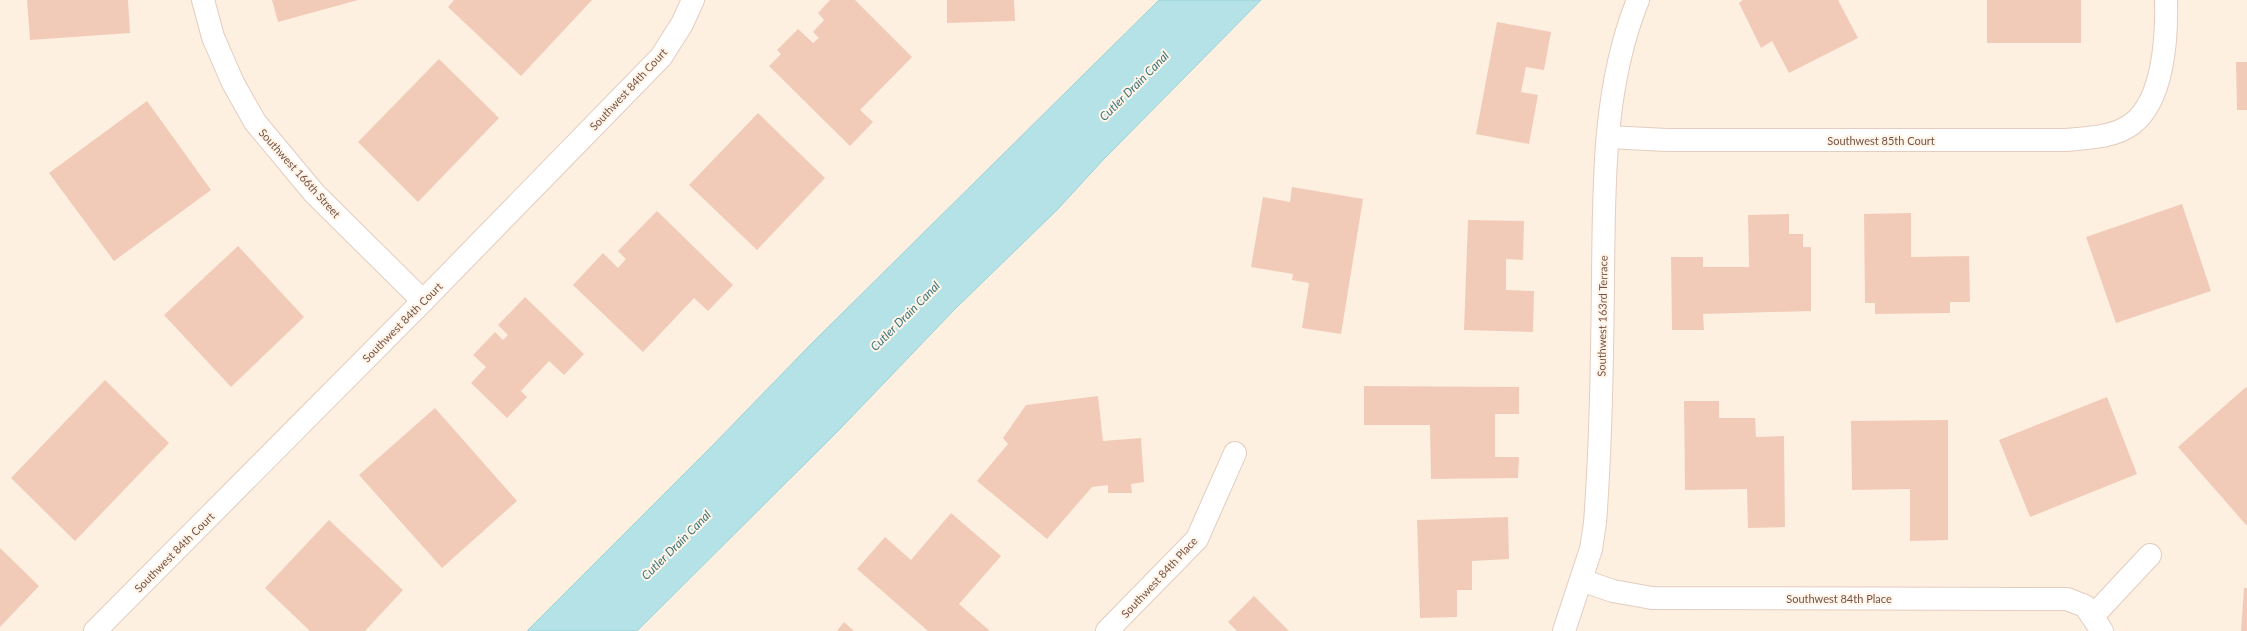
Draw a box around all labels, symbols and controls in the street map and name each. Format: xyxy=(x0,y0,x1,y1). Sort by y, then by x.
street label: Southwest 84th Court xyxy=(587,45,669,133)
water label: Cutler Drain Canal xyxy=(1096,48,1172,124)
street label: Southwest 166th Street xyxy=(257,126,343,220)
street label: Southwest 85th Court xyxy=(1827,134,1935,147)
street label: Southwest 163rd Terrace xyxy=(1594,255,1610,377)
water label: Cutler Drain Canal xyxy=(867,278,943,354)
street label: Southwest 84th Court xyxy=(359,279,445,365)
water label: Cutler Drain Canal xyxy=(638,507,714,583)
street label: Southwest 84th Court xyxy=(131,509,217,595)
street label: Southwest 84th Place xyxy=(1118,534,1200,620)
street label: Southwest 84th Place xyxy=(1786,592,1892,605)

